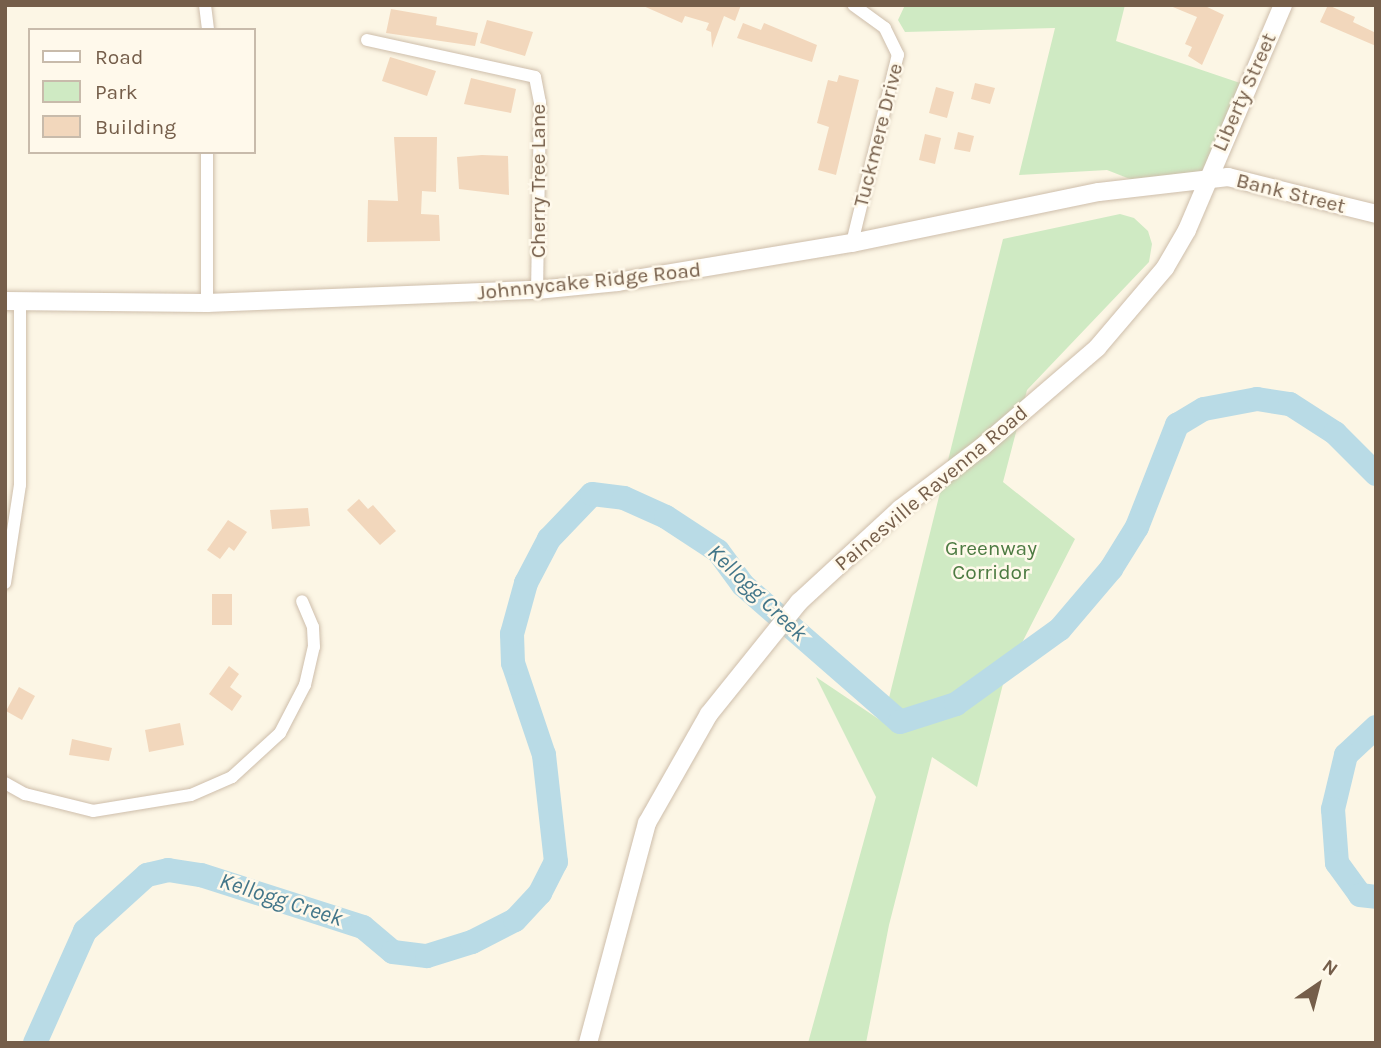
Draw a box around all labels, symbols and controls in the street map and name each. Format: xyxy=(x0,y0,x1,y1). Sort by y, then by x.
legend xyxy=(28,28,256,154)
street label: Liberty Street xyxy=(1207,29,1281,155)
text: Road xyxy=(95,45,143,69)
street label: Tuckmere Drive xyxy=(848,60,908,210)
text: Park xyxy=(95,80,138,104)
street label: Cherry Tree Lane xyxy=(525,104,551,258)
text: Building xyxy=(95,115,176,139)
street label: Bank Street xyxy=(1234,167,1348,219)
street label: Johnnycake Ridge Road xyxy=(476,257,702,305)
street label: Painesville Ravenna Road xyxy=(829,400,1033,576)
park label: Greenway Corridor xyxy=(945,535,1037,585)
water label: Kellogg Creek xyxy=(701,539,813,647)
water label: Kellogg Creek xyxy=(216,867,346,933)
north arrow xyxy=(1283,950,1353,1020)
text: N xyxy=(1318,955,1342,981)

